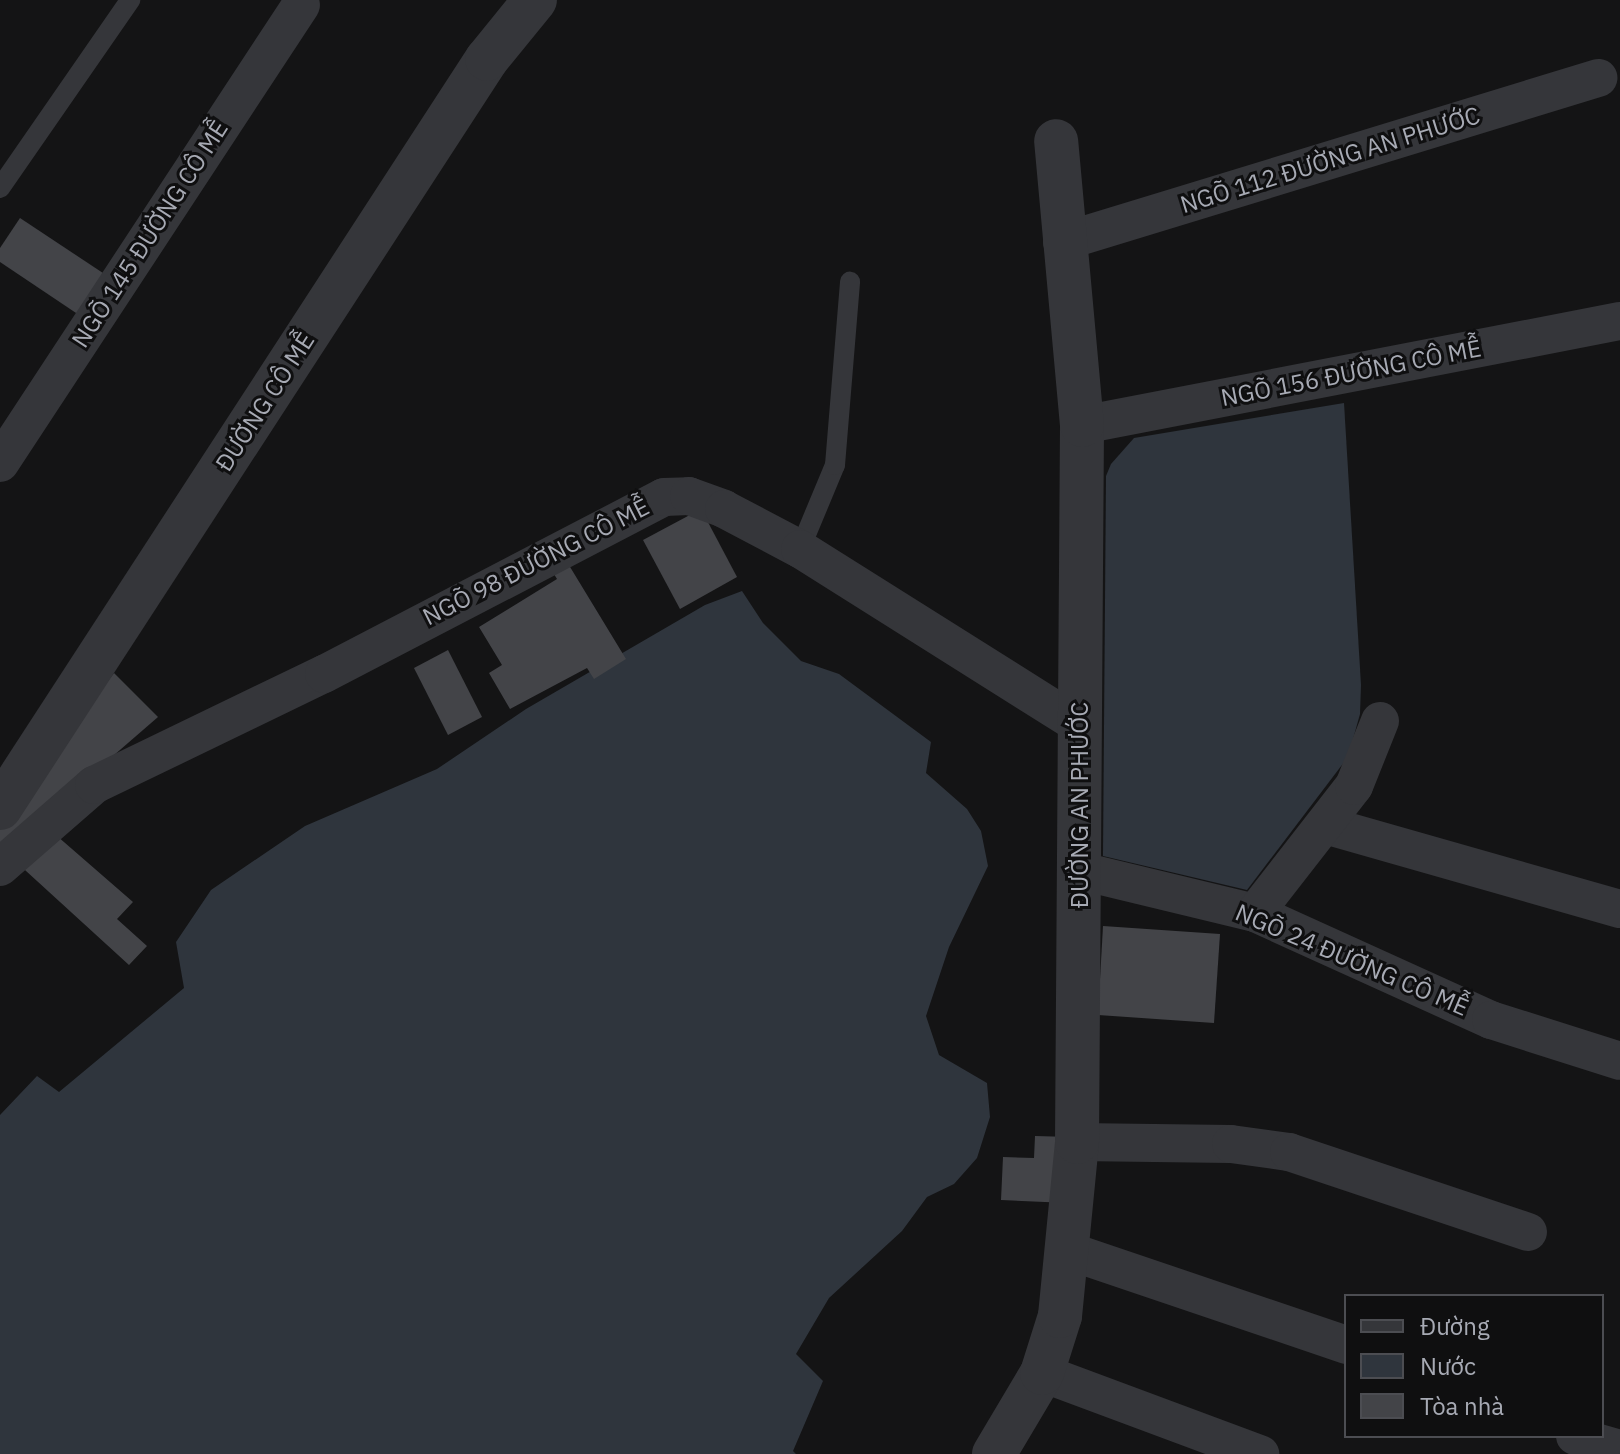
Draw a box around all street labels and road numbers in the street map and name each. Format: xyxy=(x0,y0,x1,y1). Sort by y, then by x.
street label: NGÕ 112 ĐƯỜNG AN PHƯỚC xyxy=(1177,101,1483,219)
street label: NGÕ 145 ĐƯỜNG CÔ MỄ xyxy=(66,115,234,353)
street label: ĐƯỜNG CÔ MỄ xyxy=(209,327,321,477)
street label: NGÕ 156 ĐƯỜNG CÔ MỄ xyxy=(1218,334,1484,412)
street label: NGÕ 98 ĐƯỜNG CÔ MỄ xyxy=(418,492,654,632)
street label: ĐƯỜNG AN PHƯỚC xyxy=(1066,702,1094,908)
street label: NGÕ 24 ĐƯỜNG CÔ MỄ xyxy=(1231,898,1473,1022)

